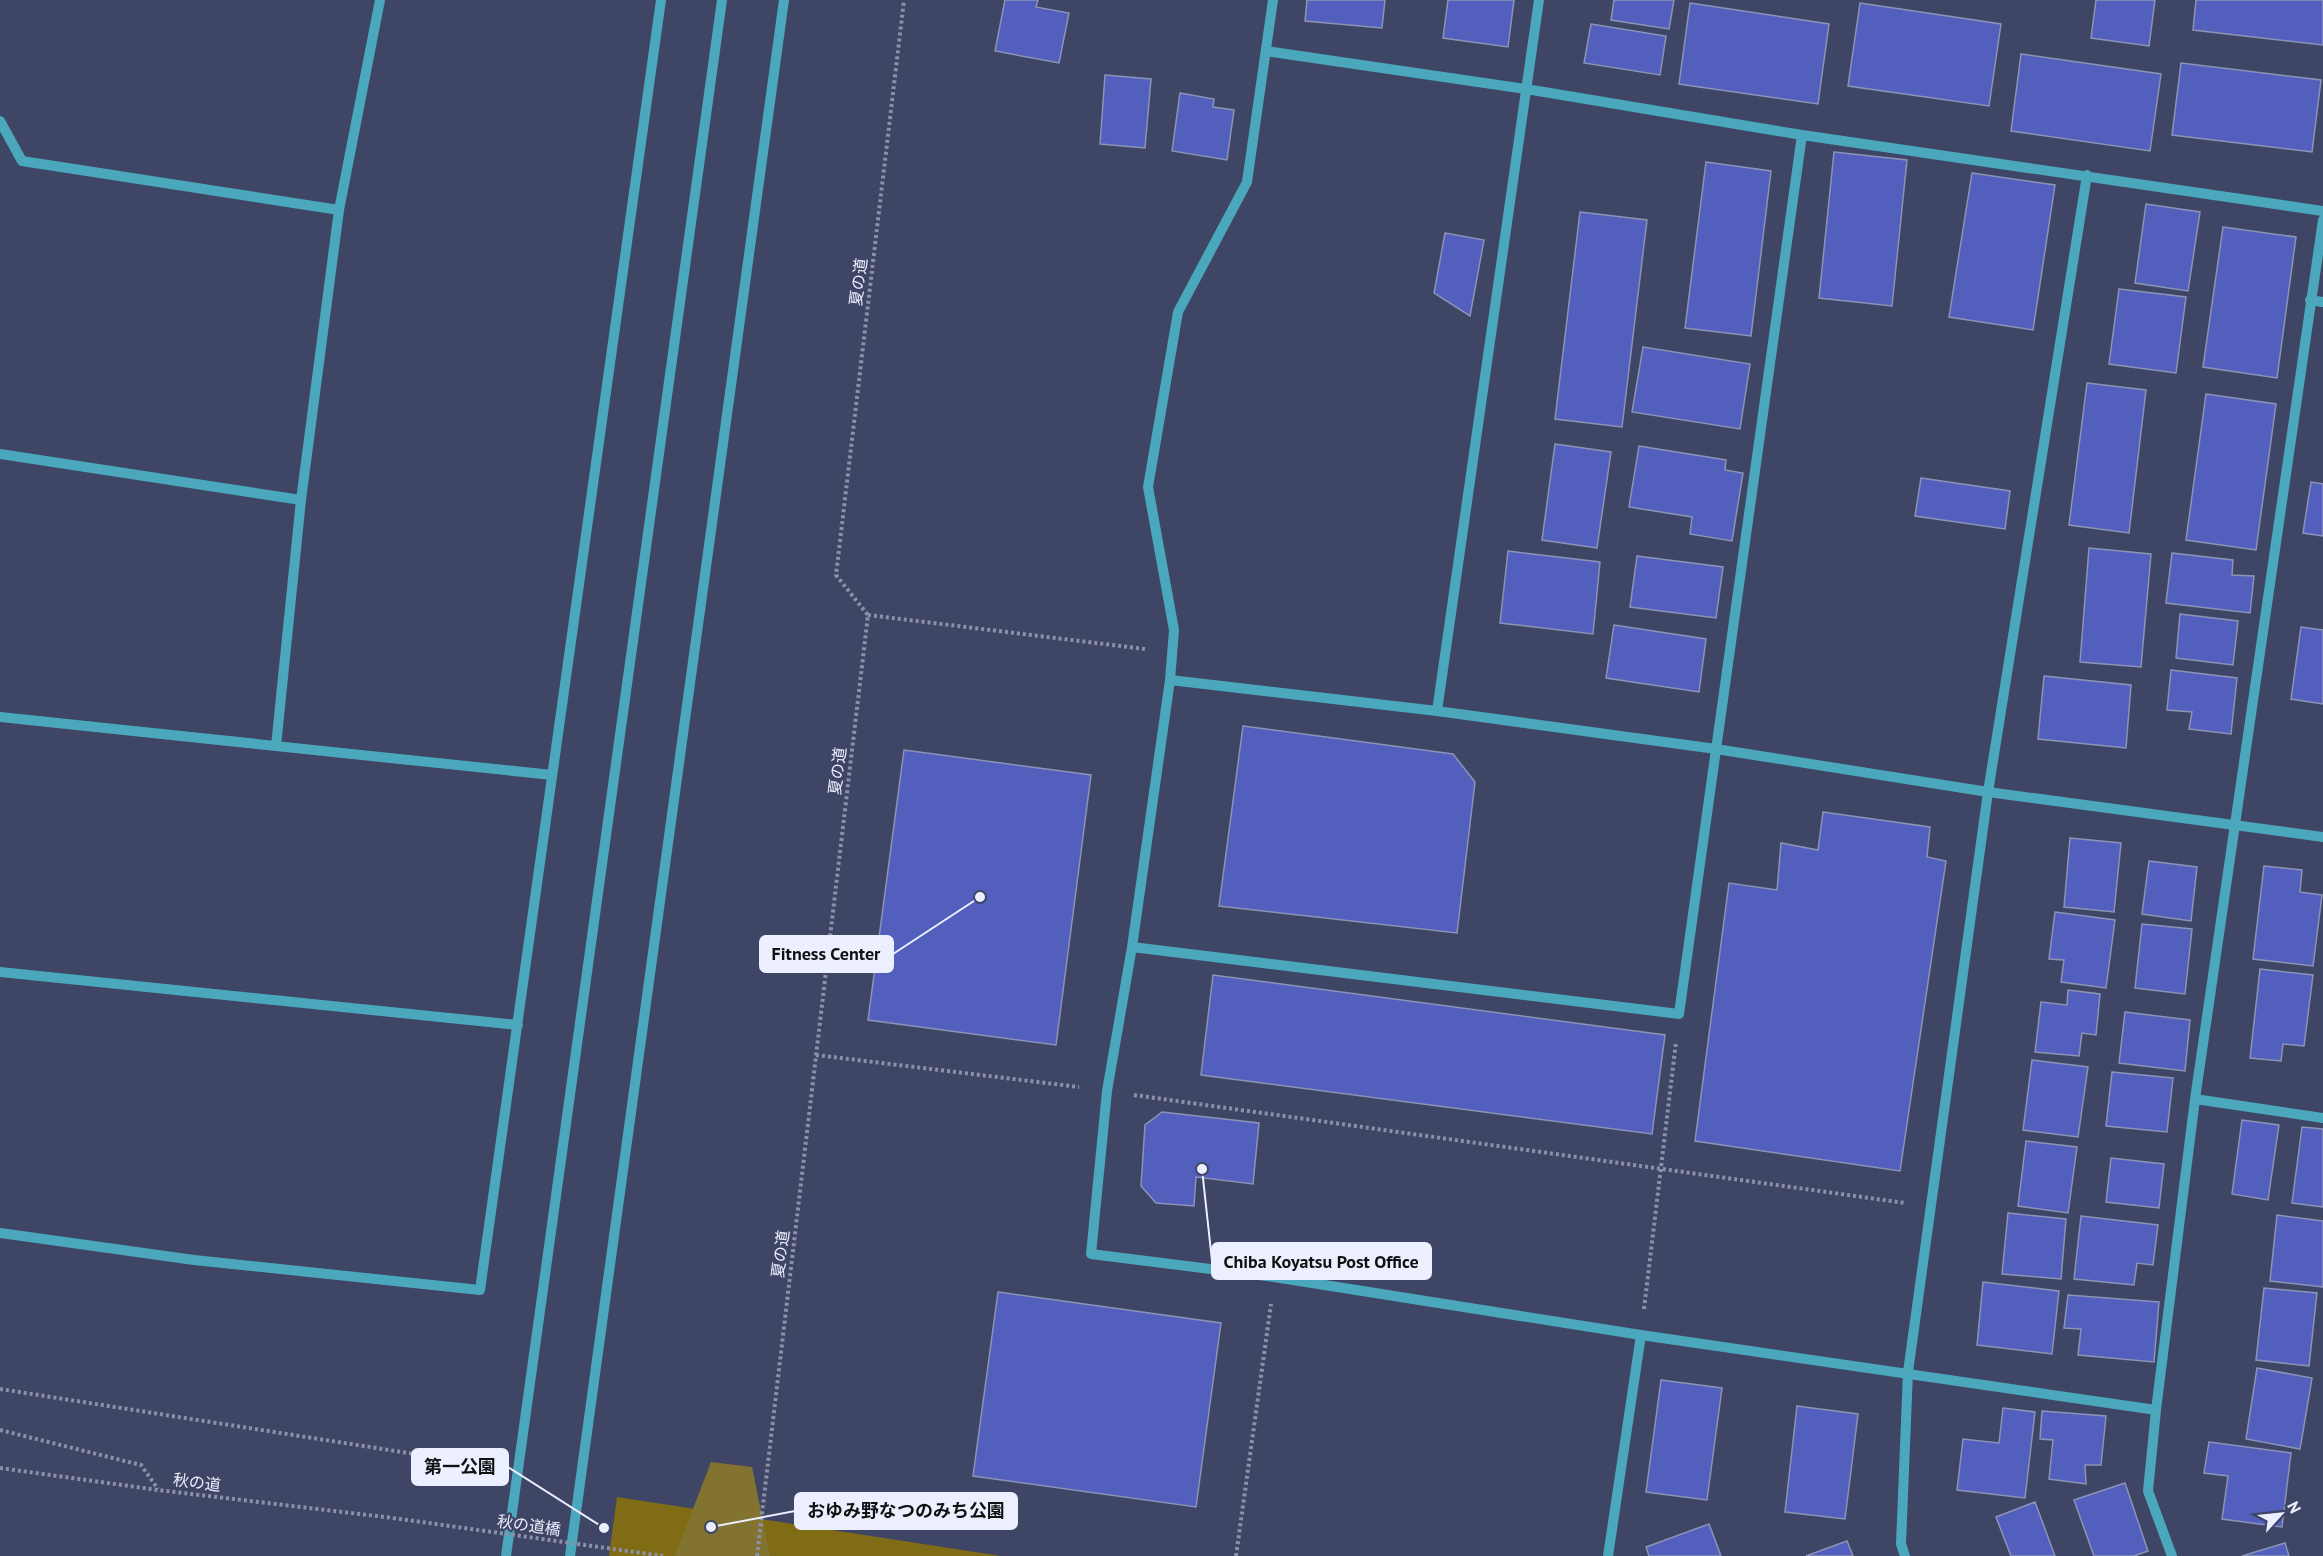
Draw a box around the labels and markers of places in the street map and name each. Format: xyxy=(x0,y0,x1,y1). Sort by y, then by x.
callout: Fitness Center xyxy=(760,936,893,972)
callout: Chiba Koyatsu Post Office xyxy=(1212,1243,1431,1279)
callout: 第一公園 xyxy=(412,1449,508,1485)
callout: おゆみ野なつのみち公園 xyxy=(795,1493,1017,1529)

